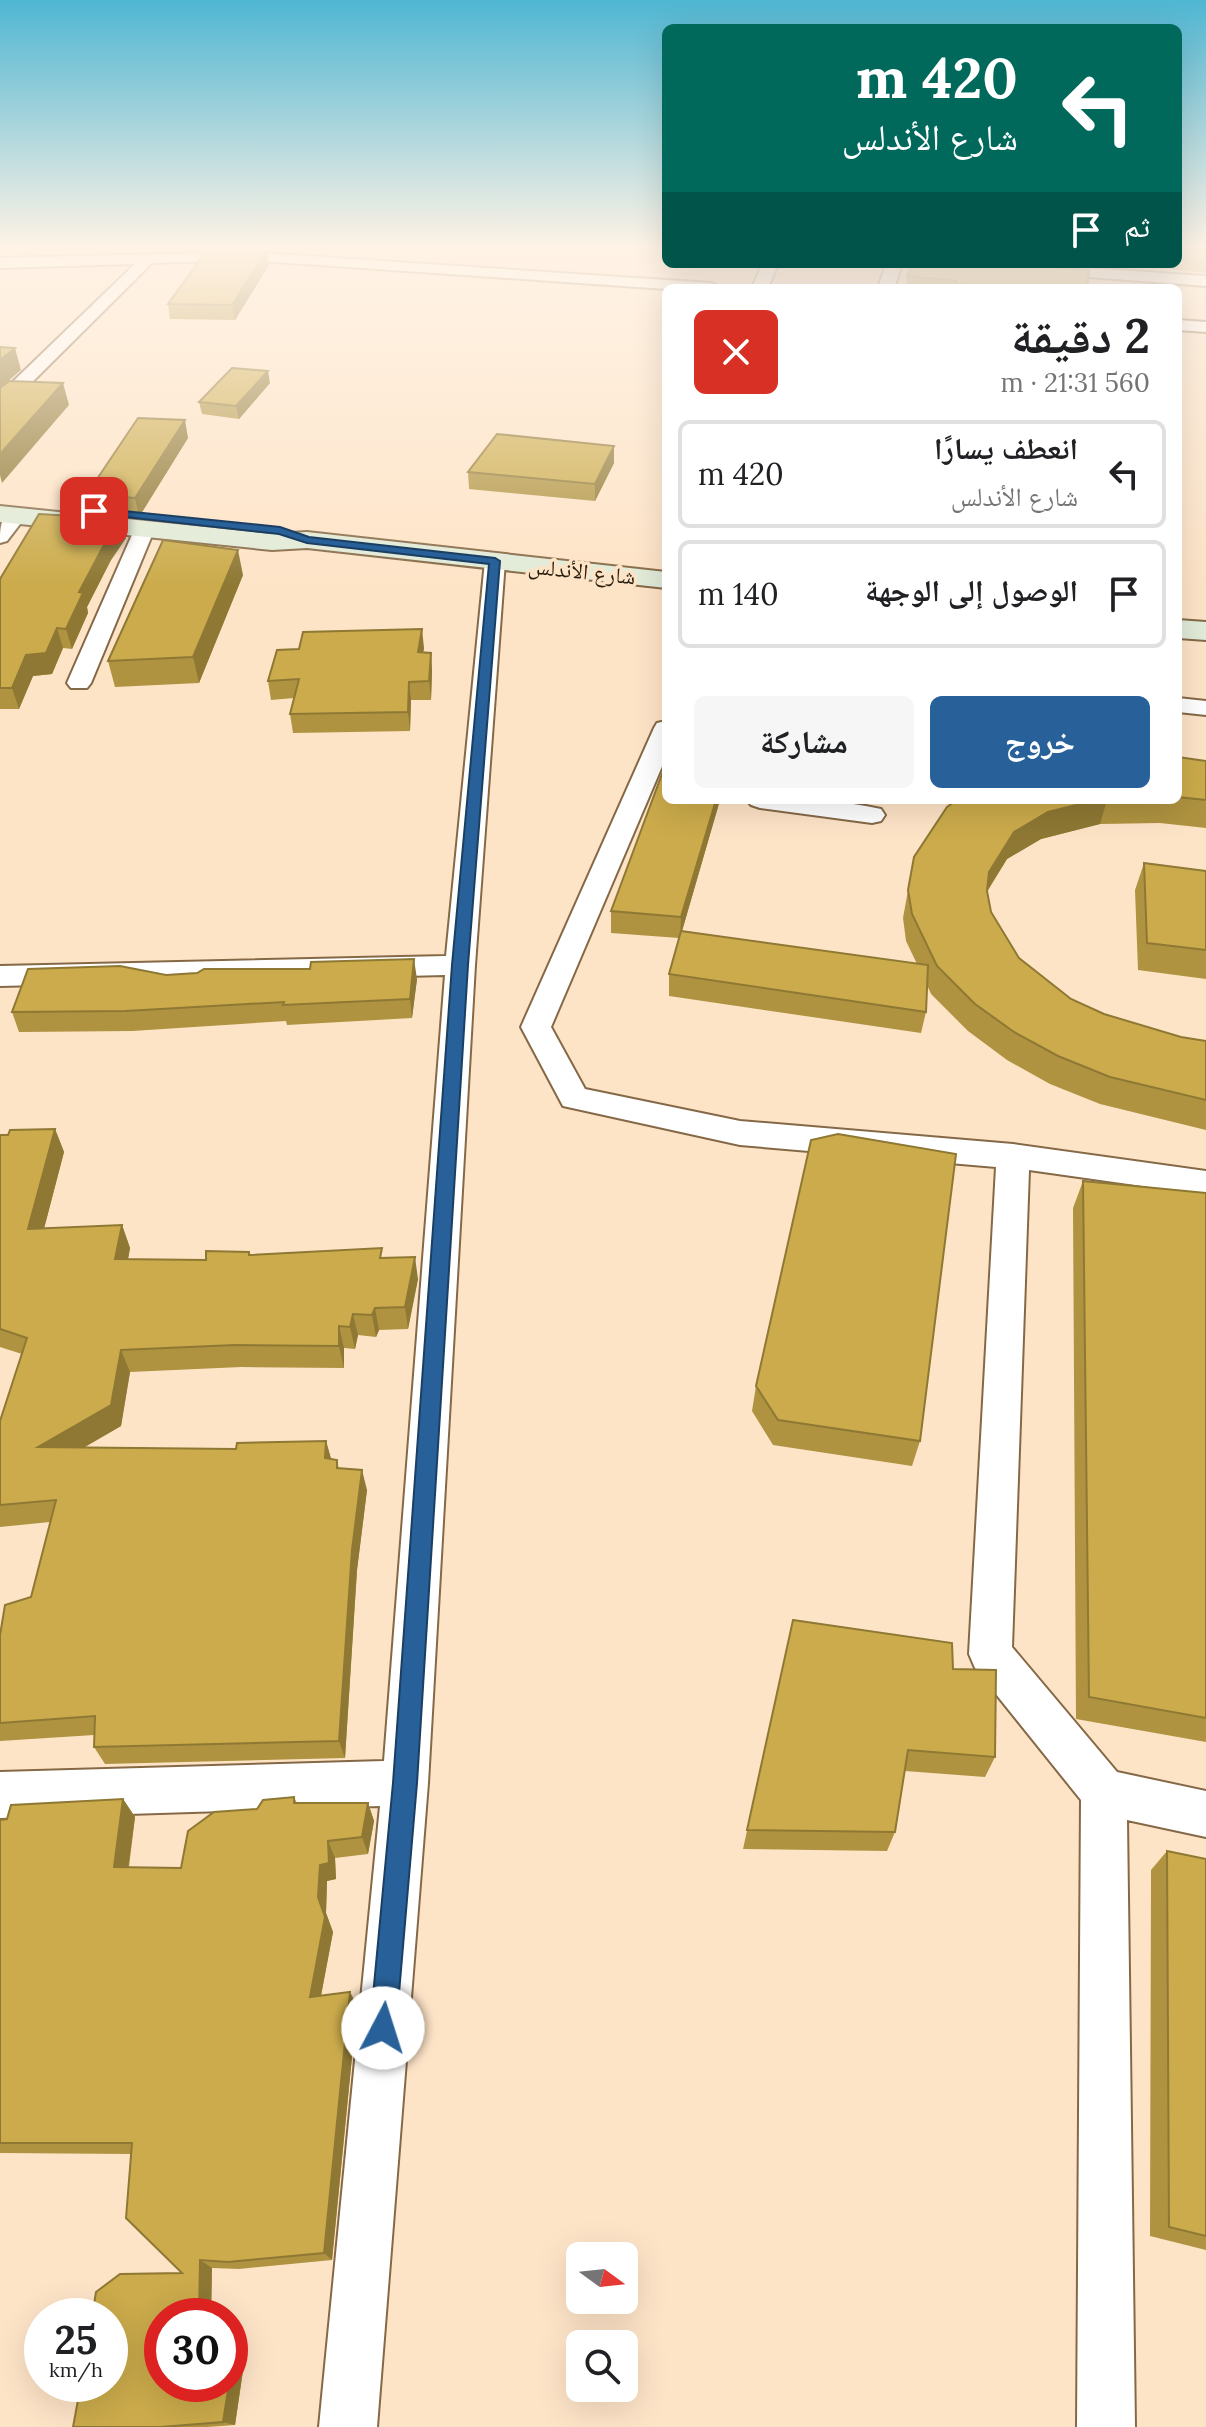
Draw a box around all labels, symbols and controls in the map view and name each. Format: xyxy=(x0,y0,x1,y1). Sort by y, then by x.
text: 420 m xyxy=(856,42,1018,113)
icon: left xyxy=(1046,56,1150,160)
text: شارع الأندلس xyxy=(842,114,1018,160)
text: ثم xyxy=(1124,207,1150,245)
icon: arrive xyxy=(1064,208,1108,252)
text: 2 دقيقة xyxy=(1011,305,1150,366)
button: close xyxy=(694,310,778,394)
text: 560 m · 21:31 xyxy=(1001,366,1150,399)
text: انعطف يسارًا xyxy=(934,429,1078,467)
icon: left xyxy=(1102,452,1146,496)
text: 420 m xyxy=(698,455,784,493)
pin xyxy=(60,477,128,545)
text: شارع الأندلس xyxy=(951,480,1078,513)
icon: arrive xyxy=(72,489,116,533)
street label: شارع الأندلس xyxy=(527,551,637,591)
text: الوصول إلى الوجهة xyxy=(865,571,1078,609)
icon: arrive xyxy=(1102,572,1146,616)
text: 140 m xyxy=(698,575,779,613)
button: مشاركة xyxy=(694,696,914,788)
button: خروج xyxy=(930,696,1150,788)
position arrow xyxy=(341,1986,425,2070)
north arrow xyxy=(566,2242,638,2314)
map controls xyxy=(566,2242,638,2402)
speed limit sign: 30 xyxy=(144,2298,248,2402)
text: 25 xyxy=(55,2314,97,2365)
button: search xyxy=(566,2330,638,2402)
text: km/h xyxy=(49,2357,103,2382)

